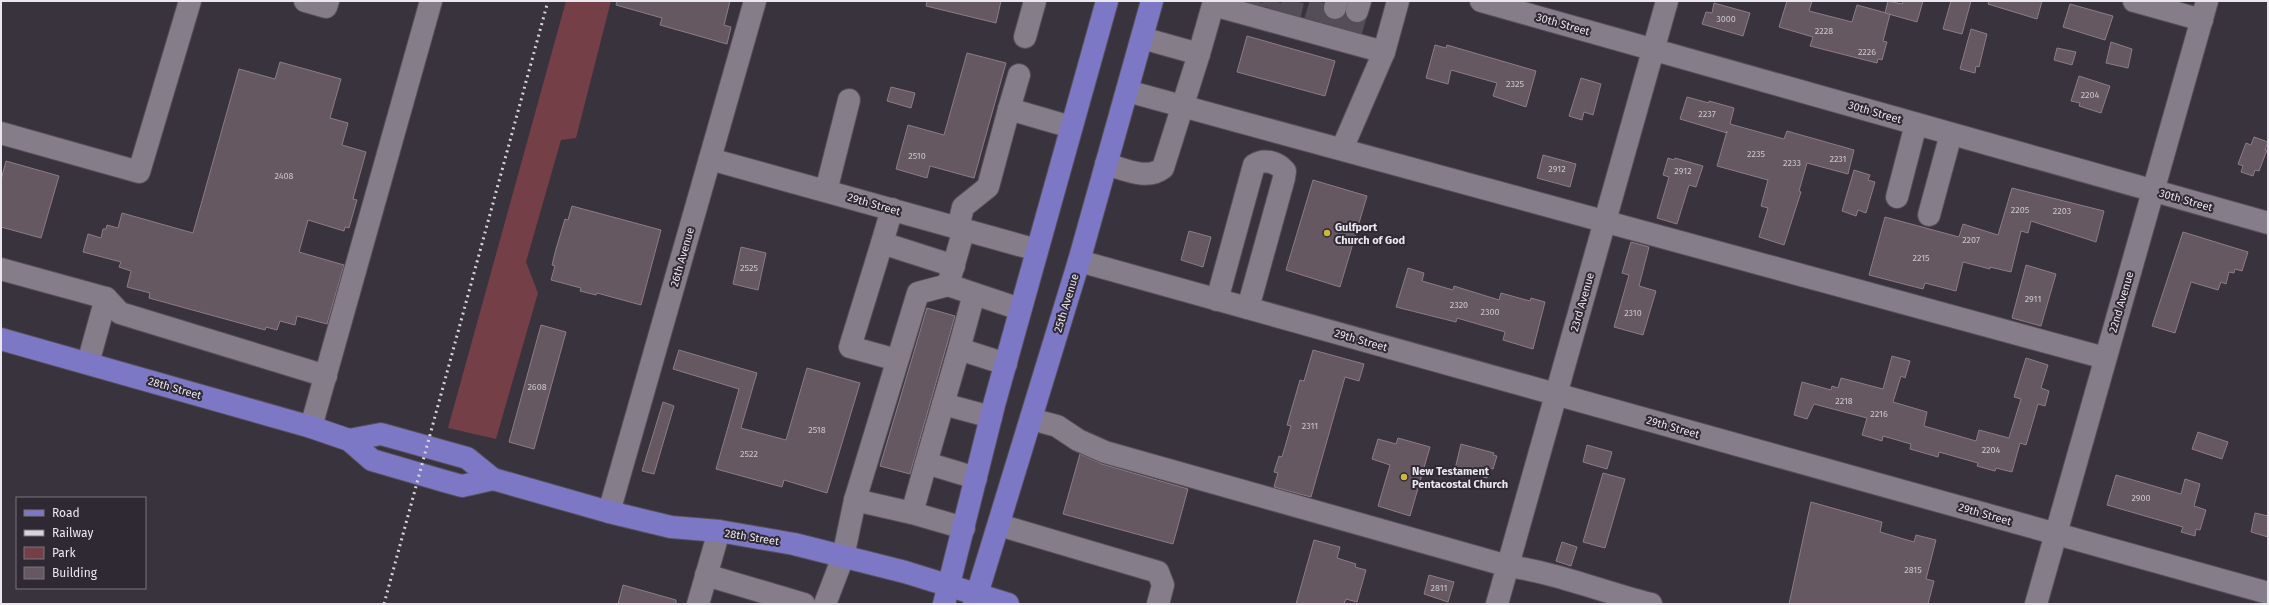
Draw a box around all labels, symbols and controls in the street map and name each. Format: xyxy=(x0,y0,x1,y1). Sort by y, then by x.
street label: 30th Street xyxy=(1535,11,1591,38)
house number: 3000 xyxy=(1716,14,1736,24)
house number: 2228 xyxy=(1815,26,1833,36)
house number: 2226 xyxy=(1858,47,1876,57)
house number: 2325 xyxy=(1506,79,1524,89)
house number: 2204 xyxy=(2081,90,2100,100)
street label: 30th Street xyxy=(1847,99,1903,126)
house number: 2237 xyxy=(1698,109,1716,119)
house number: 2235 xyxy=(1747,149,1765,159)
house number: 2510 xyxy=(908,151,926,161)
house number: 2231 xyxy=(1829,154,1847,164)
house number: 2233 xyxy=(1783,158,1801,168)
house number: 2912 xyxy=(1548,164,1566,174)
house number: 2912 xyxy=(1674,166,1692,176)
house number: 2408 xyxy=(275,171,294,181)
street label: 30th Street xyxy=(2158,187,2214,214)
street label: 29th Street xyxy=(846,191,902,218)
house number: 2205 xyxy=(2011,205,2030,215)
house number: 2203 xyxy=(2053,206,2071,216)
place label: Gulfport Church of God xyxy=(1335,221,1405,247)
street label: 26th Avenue xyxy=(668,226,697,288)
marker: Gulfport Church of God xyxy=(1322,228,1332,238)
house number: 2207 xyxy=(1962,235,1980,245)
house number: 2215 xyxy=(1912,253,1930,263)
house number: 2525 xyxy=(740,263,758,273)
street label: 22nd Avenue xyxy=(2107,270,2136,334)
street label: 23rd Avenue xyxy=(1568,271,1597,333)
street label: 25th Avenue xyxy=(1051,272,1082,334)
house number: 2911 xyxy=(2025,294,2041,304)
house number: 2320 xyxy=(1450,300,1468,310)
house number: 2300 xyxy=(1481,307,1499,317)
house number: 2310 xyxy=(1624,308,1642,318)
street label: 29th Street xyxy=(1333,327,1389,354)
street label: 28th Street xyxy=(147,375,203,402)
house number: 2608 xyxy=(527,382,547,392)
house number: 2218 xyxy=(1835,396,1853,406)
house number: 2216 xyxy=(1870,409,1888,419)
street label: 29th Street xyxy=(1645,414,1701,441)
house number: 2311 xyxy=(1302,421,1318,431)
house number: 2518 xyxy=(808,425,826,435)
house number: 2204 xyxy=(1982,445,2001,455)
house number: 2522 xyxy=(740,449,758,459)
place label: New Testament Pentacostal Church xyxy=(1412,465,1508,491)
marker: New Testament Pentacostal Church xyxy=(1399,472,1409,482)
house number: 2900 xyxy=(2131,493,2151,503)
legend xyxy=(16,497,146,589)
street label: 29th Street xyxy=(1957,501,2013,528)
text: Road xyxy=(52,506,80,520)
text: Railway xyxy=(52,526,93,540)
street label: 28th Street xyxy=(724,527,780,548)
text: Park xyxy=(52,546,76,560)
house number: 2815 xyxy=(1904,565,1922,575)
text: Building xyxy=(52,566,98,580)
house number: 2811 xyxy=(1431,583,1447,593)

